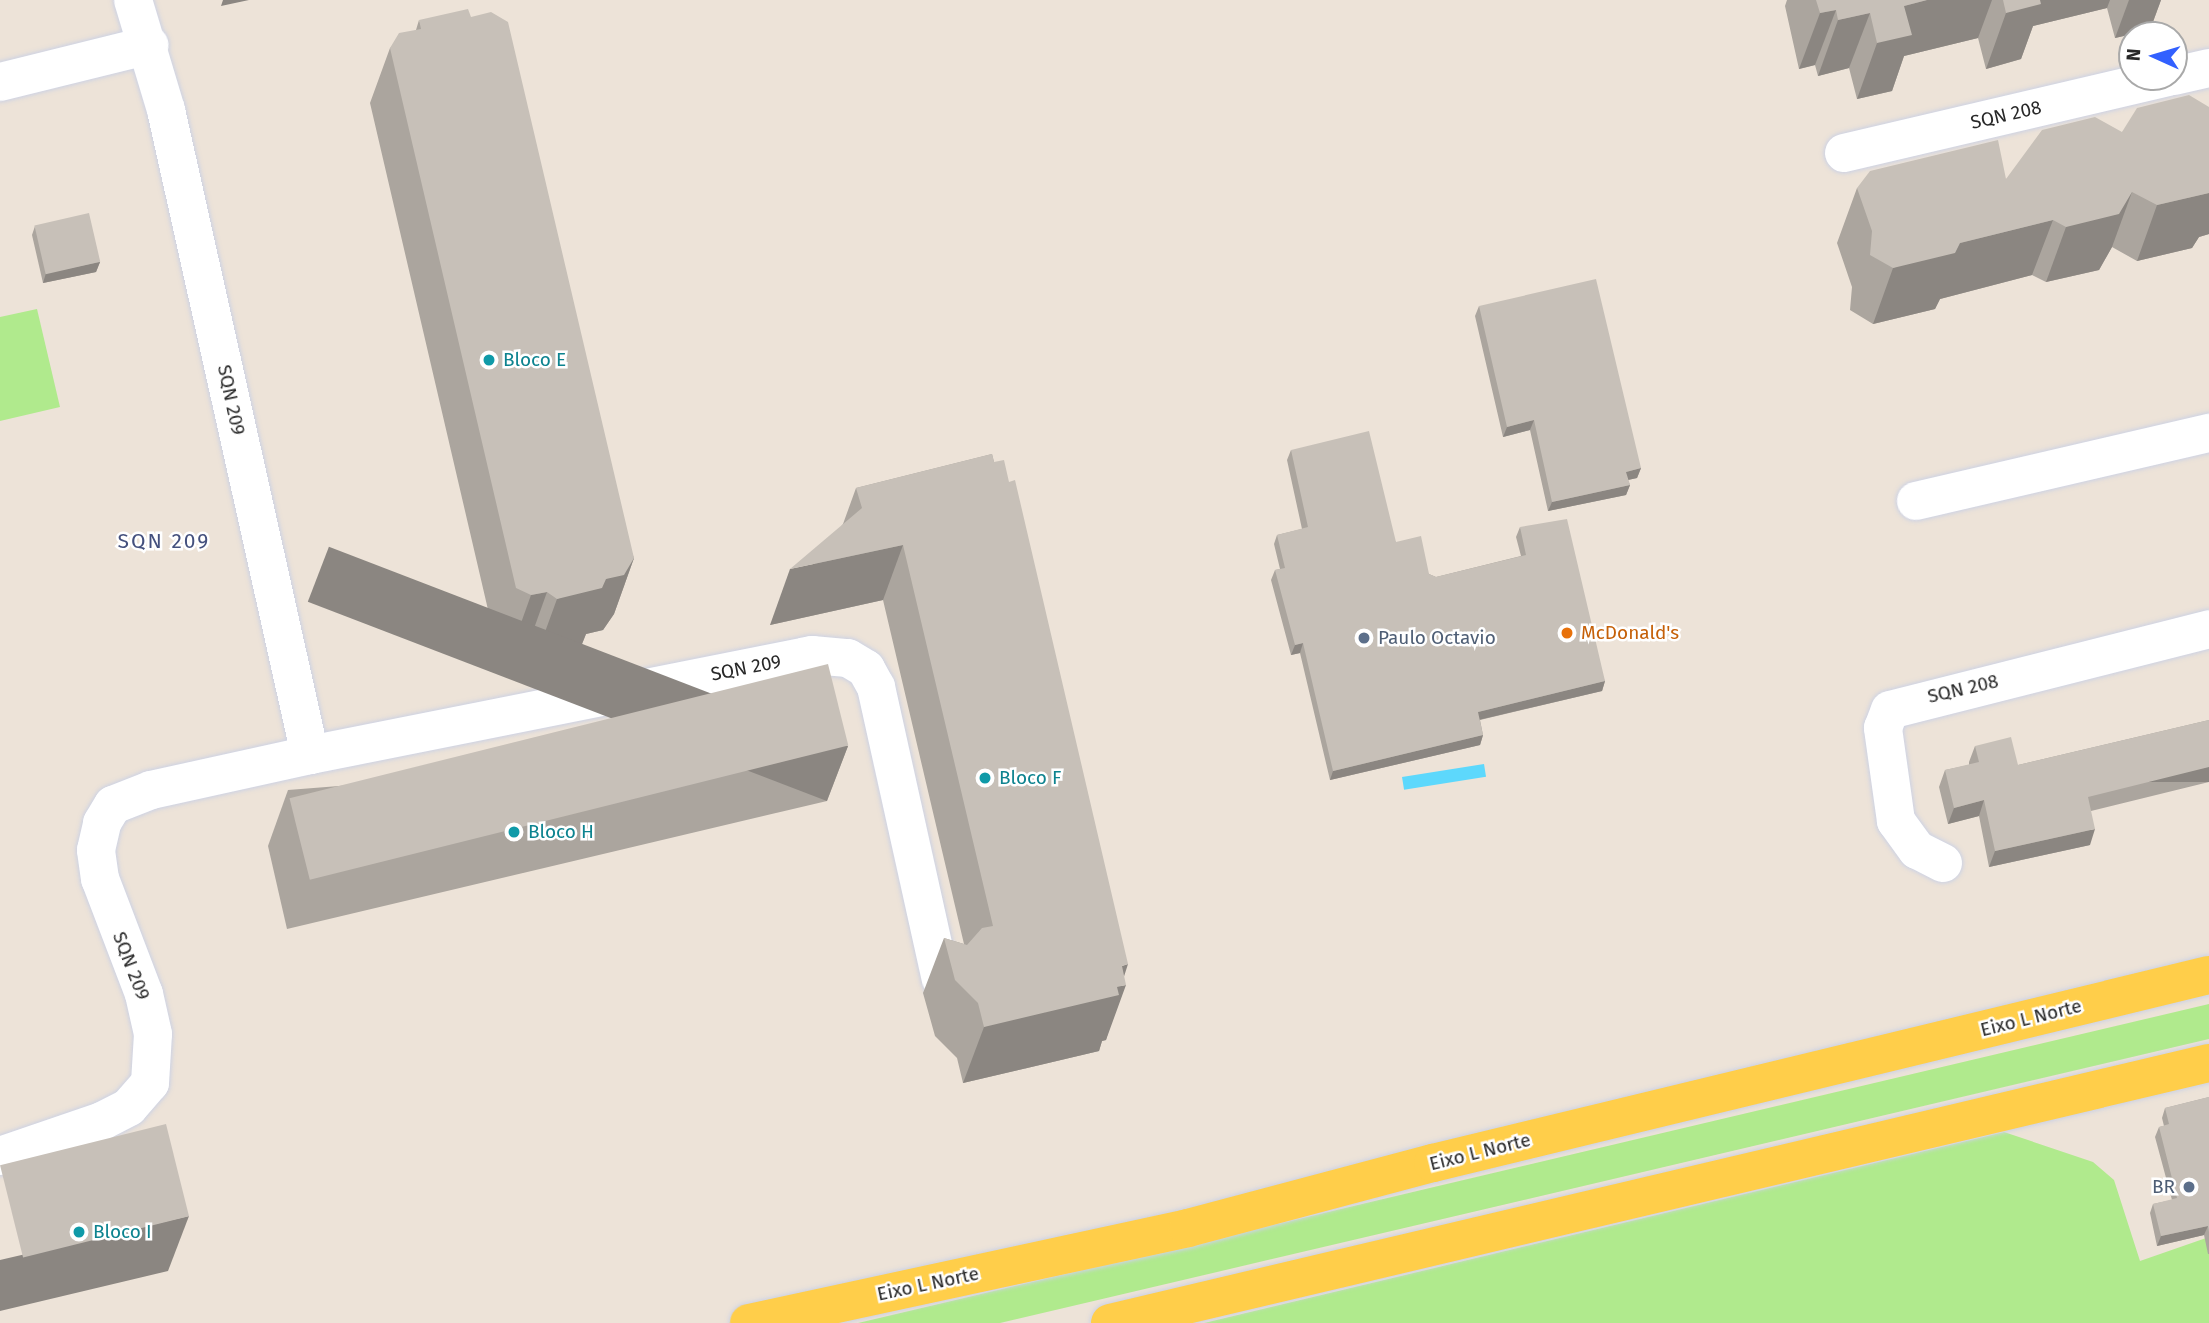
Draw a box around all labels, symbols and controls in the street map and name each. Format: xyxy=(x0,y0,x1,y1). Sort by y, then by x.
north arrow xyxy=(2118,21,2188,91)
text: N xyxy=(2122,48,2145,62)
street label: SQN 208 xyxy=(1968,96,2044,134)
place label: Bloco E xyxy=(503,349,566,371)
marker: Bloco E xyxy=(481,352,497,368)
street label: SQN 209 xyxy=(212,363,250,437)
district label: SQN 209 xyxy=(118,528,210,554)
place label: McDonald's xyxy=(1581,622,1679,644)
marker: McDonald's xyxy=(1559,625,1575,641)
place label: Paulo Octavio xyxy=(1378,627,1496,649)
marker: Paulo Octavio xyxy=(1356,630,1372,646)
street label: SQN 209 xyxy=(709,650,783,686)
street label: SQN 208 xyxy=(1925,670,2001,708)
place label: Bloco F xyxy=(999,767,1061,789)
marker: Bloco F xyxy=(977,770,993,786)
place label: Bloco H xyxy=(528,821,594,843)
marker: Bloco H xyxy=(506,824,522,840)
street label: SQN 209 xyxy=(108,929,154,1003)
street label: Eixo L Norte xyxy=(1978,994,2084,1042)
street label: Eixo L Norte xyxy=(1427,1128,1533,1176)
place label: BR xyxy=(2152,1176,2175,1198)
marker: BR xyxy=(2181,1179,2197,1195)
place label: Bloco I xyxy=(93,1221,152,1243)
marker: Bloco I xyxy=(71,1224,87,1240)
street label: Eixo L Norte xyxy=(875,1262,981,1306)

